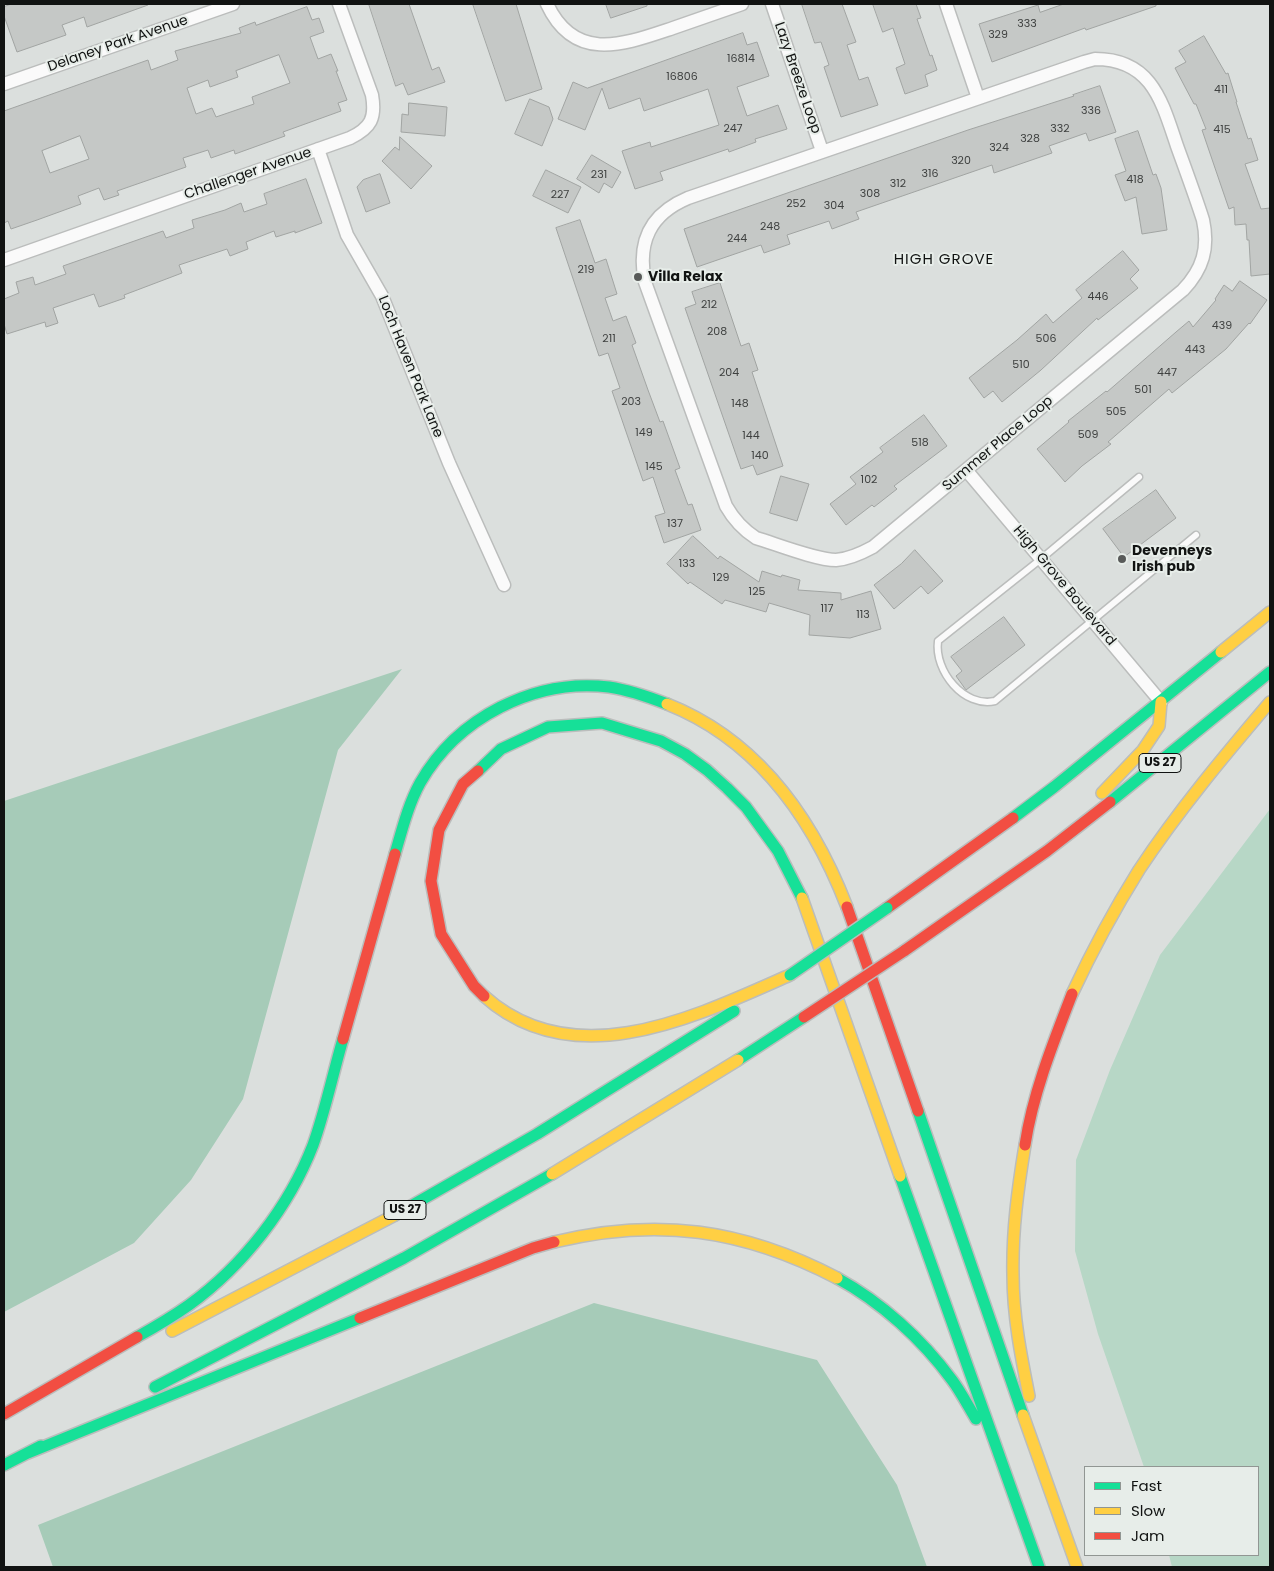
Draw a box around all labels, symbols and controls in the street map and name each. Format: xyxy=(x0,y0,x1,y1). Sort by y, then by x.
street label: Delaney Park Avenue xyxy=(46,12,190,76)
house number: 333 xyxy=(1017,17,1037,31)
street label: Lazy Breeze Loop xyxy=(770,20,824,136)
house number: 329 xyxy=(988,28,1008,42)
house number: 16814 xyxy=(727,52,755,66)
house number: 16806 xyxy=(666,70,698,84)
house number: 411 xyxy=(1214,83,1228,97)
house number: 336 xyxy=(1081,104,1101,118)
house number: 247 xyxy=(723,122,743,136)
house number: 332 xyxy=(1050,122,1070,136)
house number: 415 xyxy=(1213,123,1231,137)
house number: 328 xyxy=(1020,132,1040,146)
house number: 324 xyxy=(989,141,1009,155)
street label: Challenger Avenue xyxy=(182,144,314,204)
house number: 320 xyxy=(951,154,971,168)
house number: 316 xyxy=(922,167,938,181)
house number: 231 xyxy=(591,168,607,182)
house number: 418 xyxy=(1126,173,1144,187)
house number: 312 xyxy=(890,177,906,191)
house number: 308 xyxy=(860,187,880,201)
house number: 227 xyxy=(551,188,569,202)
house number: 252 xyxy=(786,197,806,211)
house number: 304 xyxy=(824,199,844,213)
house number: 248 xyxy=(760,220,780,234)
house number: 244 xyxy=(727,232,747,246)
district label: HIGH GROVE xyxy=(892,251,996,269)
house number: 219 xyxy=(578,263,594,277)
place label: Villa Relax xyxy=(648,269,723,285)
marker: Villa Relax xyxy=(632,271,644,283)
house number: 446 xyxy=(1088,290,1108,304)
street label: Loch Haven Park Lane xyxy=(374,294,446,440)
house number: 212 xyxy=(701,298,717,312)
house number: 439 xyxy=(1212,319,1232,333)
house number: 208 xyxy=(707,325,727,339)
house number: 211 xyxy=(602,332,616,346)
house number: 506 xyxy=(1036,332,1056,346)
house number: 443 xyxy=(1185,343,1205,357)
house number: 510 xyxy=(1012,358,1030,372)
house number: 204 xyxy=(719,366,739,380)
house number: 447 xyxy=(1157,366,1177,380)
house number: 501 xyxy=(1134,383,1152,397)
street label: Summer Place Loop xyxy=(939,393,1057,495)
house number: 203 xyxy=(621,395,641,409)
house number: 148 xyxy=(731,397,749,411)
house number: 505 xyxy=(1106,405,1126,419)
house number: 149 xyxy=(635,426,653,440)
house number: 509 xyxy=(1078,428,1098,442)
house number: 144 xyxy=(742,429,760,443)
house number: 518 xyxy=(911,436,929,450)
house number: 140 xyxy=(751,449,769,463)
house number: 145 xyxy=(645,460,663,474)
house number: 102 xyxy=(861,473,877,487)
house number: 137 xyxy=(667,517,683,531)
street label: High Grove Boulevard xyxy=(1009,523,1119,649)
place label: Devenneys Irish pub xyxy=(1132,543,1212,576)
marker: Devenneys Irish pub xyxy=(1116,553,1128,565)
house number: 133 xyxy=(679,557,695,571)
house number: 129 xyxy=(713,571,729,585)
house number: 125 xyxy=(749,585,765,599)
house number: 117 xyxy=(820,602,834,616)
house number: 113 xyxy=(856,608,870,622)
road number: US 27 xyxy=(1139,754,1181,772)
road number: US 27 xyxy=(384,1200,426,1220)
legend xyxy=(1084,1466,1259,1556)
text: Fast xyxy=(1131,1475,1162,1496)
text: Slow xyxy=(1131,1500,1165,1521)
text: Jam xyxy=(1131,1525,1165,1546)

